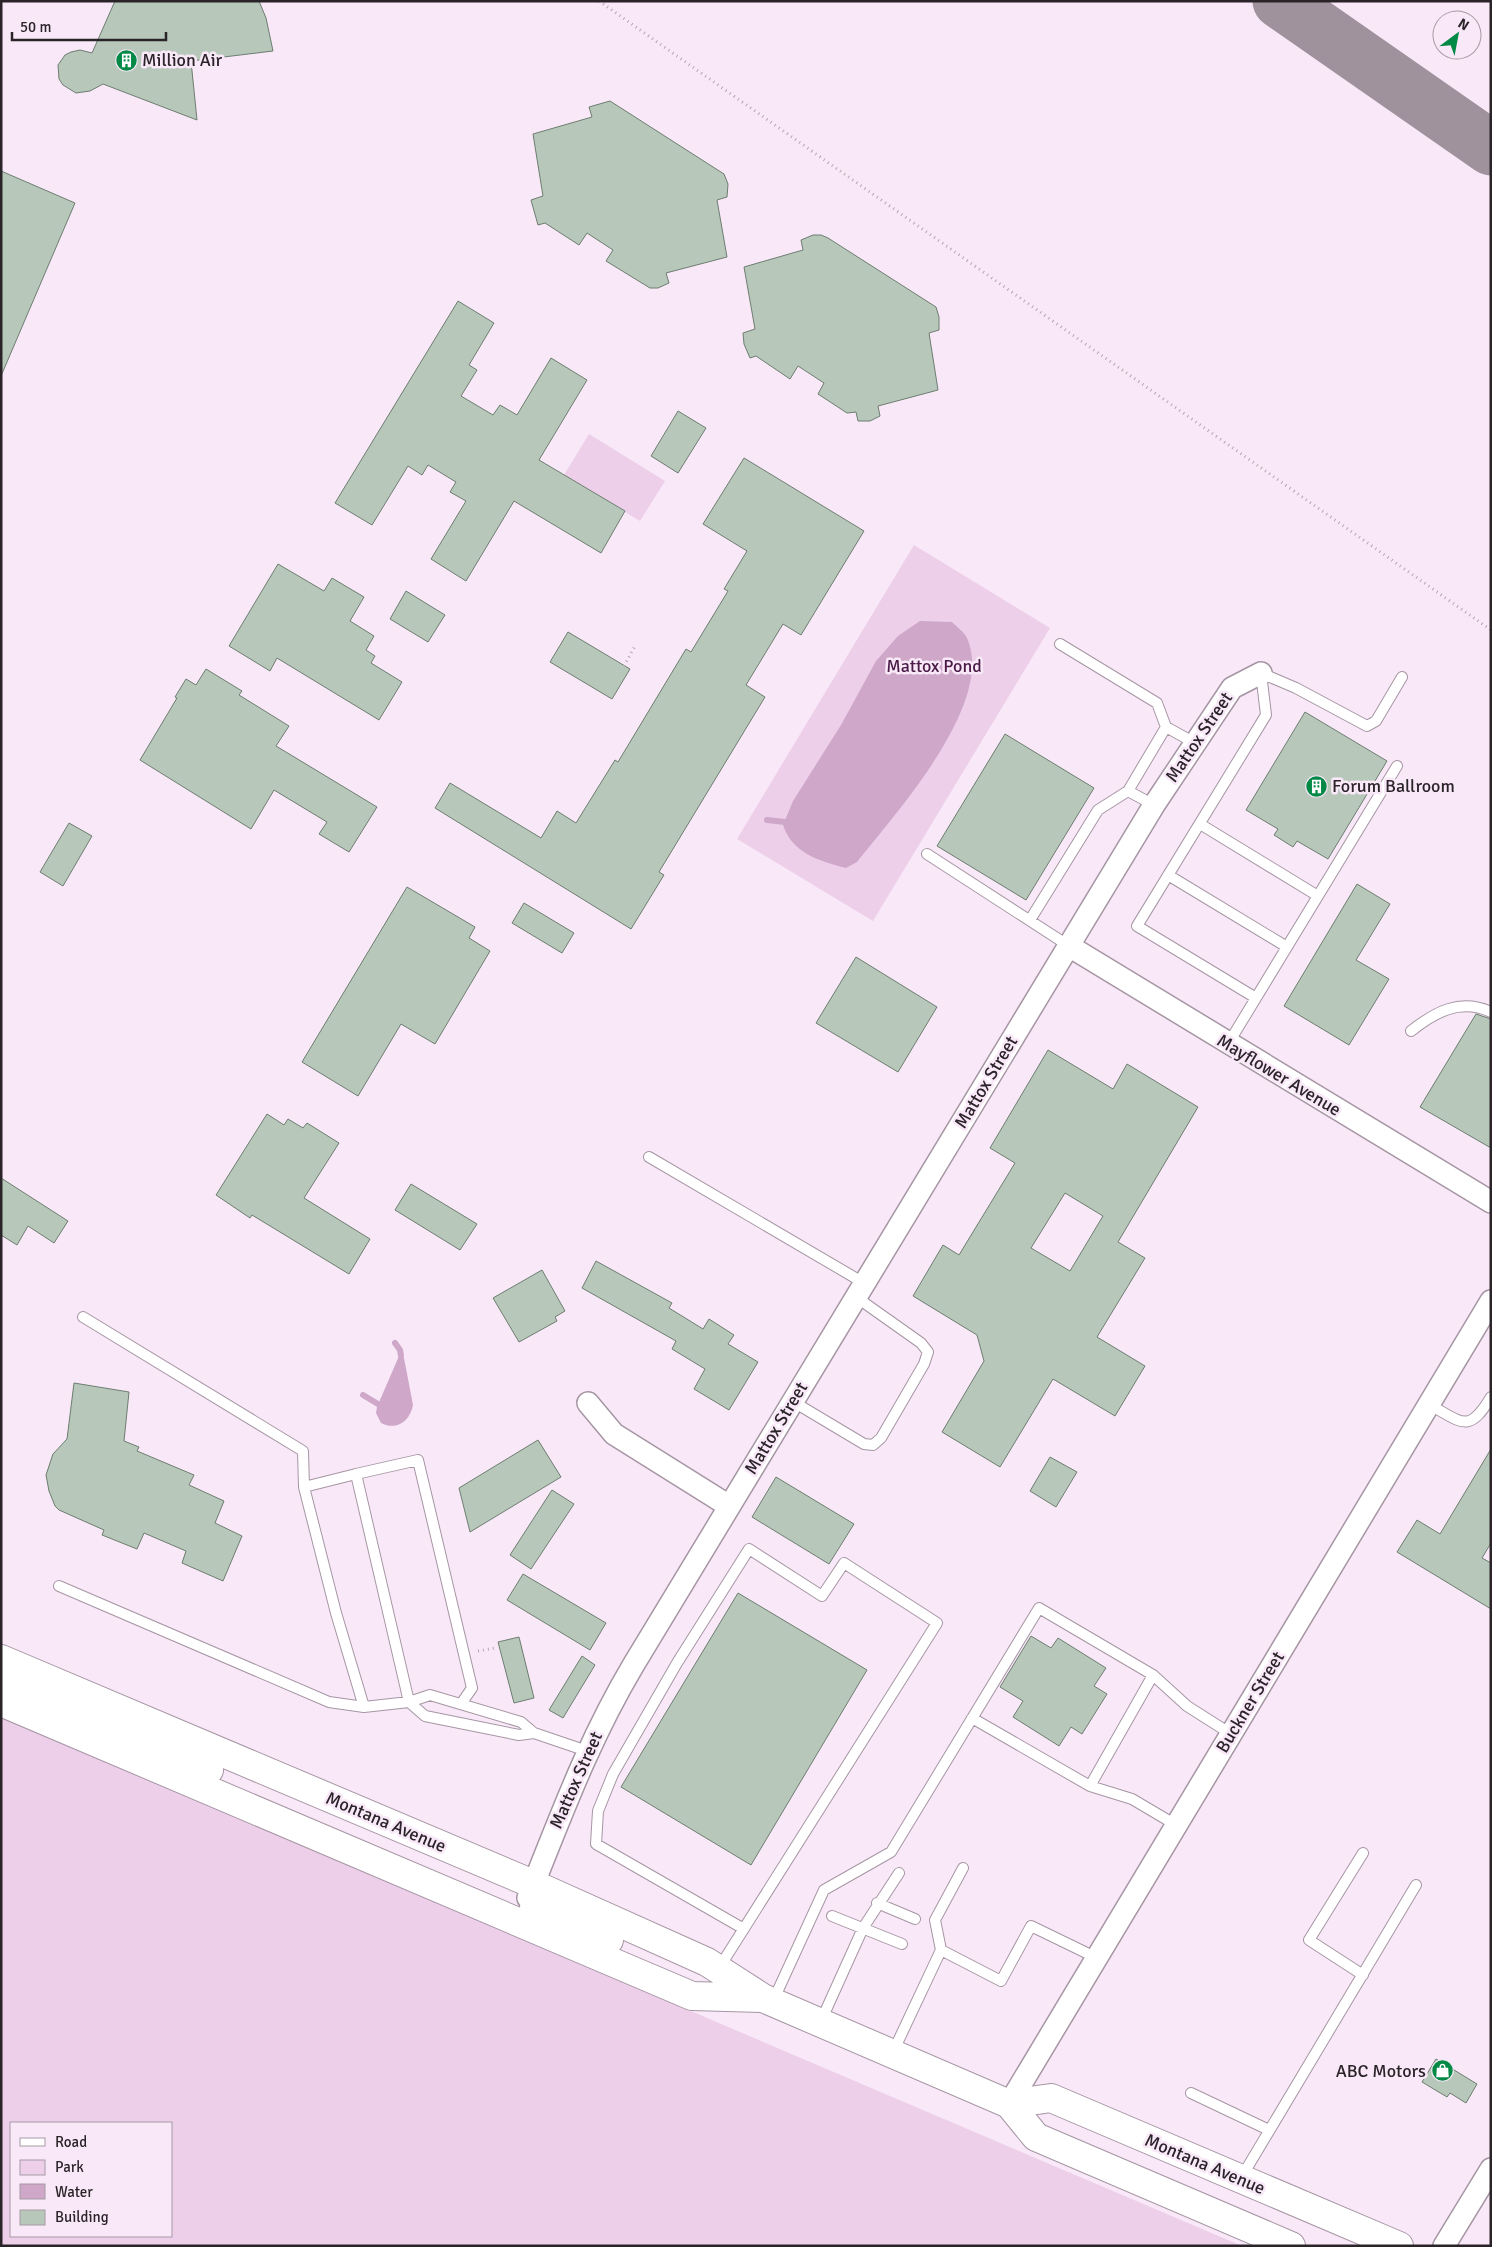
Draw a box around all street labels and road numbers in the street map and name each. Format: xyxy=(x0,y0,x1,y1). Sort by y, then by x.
street label: Mattox Street xyxy=(1161,688,1237,786)
street label: Mayflower Avenue xyxy=(1213,1029,1345,1121)
street label: Mattox Street xyxy=(950,1032,1022,1132)
street label: Mattox Street xyxy=(740,1378,812,1478)
street label: Buckner Street xyxy=(1211,1647,1289,1757)
street label: Mattox Street xyxy=(545,1728,607,1832)
street label: Montana Avenue xyxy=(323,1787,449,1857)
street label: Montana Avenue xyxy=(1142,2129,1268,2199)

